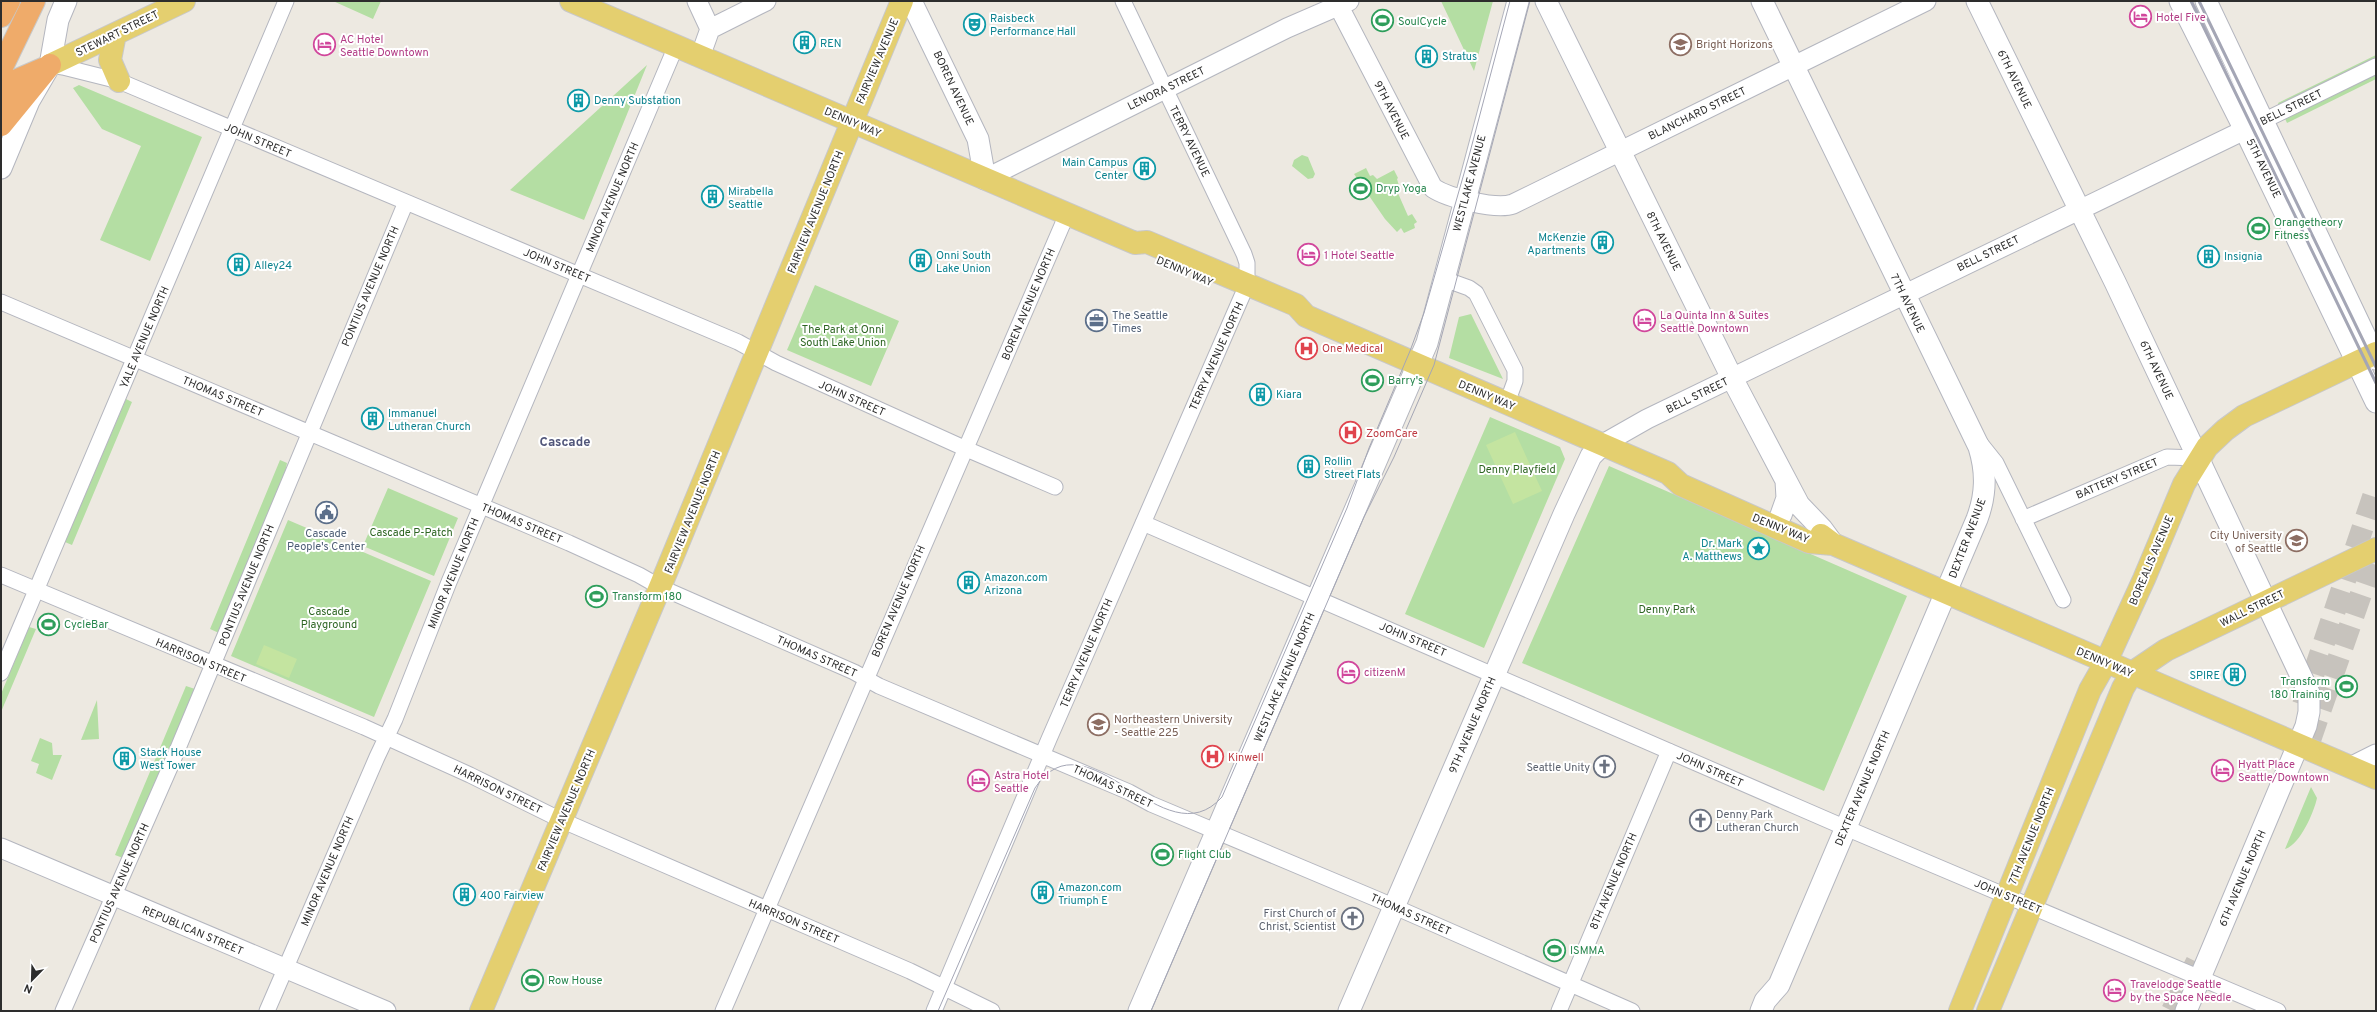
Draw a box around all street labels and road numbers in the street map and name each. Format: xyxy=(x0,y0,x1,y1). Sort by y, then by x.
street label: STEWART STREET xyxy=(74,8,161,60)
street label: FAIRVIEW AVENUE xyxy=(854,16,902,106)
street label: 6TH AVENUE xyxy=(1994,48,2034,111)
street label: BOREN AVENUE xyxy=(930,49,977,128)
street label: LENORA STREET xyxy=(1125,64,1208,114)
street label: 9TH AVENUE xyxy=(1370,79,1412,142)
street label: BLANCHARD STREET xyxy=(1646,84,1749,144)
street label: BELL STREET xyxy=(2258,87,2325,129)
street label: TERRY AVENUE xyxy=(1166,103,1212,180)
street label: DENNY WAY xyxy=(822,105,883,141)
street label: JOHN STREET xyxy=(222,120,293,161)
street label: WESTLAKE AVENUE xyxy=(1450,133,1490,233)
street label: 5TH AVENUE xyxy=(2243,136,2284,201)
street label: MINOR AVENUE NORTH xyxy=(583,140,643,255)
street label: FAIRVIEW AVENUE NORTH xyxy=(785,149,847,276)
street label: 8TH AVENUE xyxy=(1643,209,1684,274)
street label: PONTIUS AVENUE NORTH xyxy=(339,224,403,349)
street label: BELL STREET xyxy=(1955,233,2022,275)
street label: JOHN STREET xyxy=(521,245,592,286)
street label: BOREN AVENUE NORTH xyxy=(999,246,1059,363)
street label: DENNY WAY xyxy=(1154,254,1215,290)
street label: 7TH AVENUE xyxy=(1887,271,1927,335)
street label: YALE AVENUE NORTH xyxy=(117,284,173,391)
street label: TERRY AVENUE NORTH xyxy=(1187,300,1247,413)
street label: 6TH AVENUE xyxy=(2136,338,2176,402)
street label: THOMAS STREET xyxy=(180,374,265,420)
street label: BELL STREET xyxy=(1664,375,1731,417)
street label: JOHN STREET xyxy=(816,378,887,420)
street label: DENNY WAY xyxy=(1456,378,1517,414)
street label: FAIRVIEW AVENUE NORTH xyxy=(662,449,724,576)
street label: BATTERY STREET xyxy=(2074,455,2161,503)
street label: DEXTER AVENUE xyxy=(1946,496,1990,580)
street label: THOMAS STREET xyxy=(479,501,564,547)
street label: DENNY WAY xyxy=(1750,511,1811,547)
street label: BOREALIS AVENUE xyxy=(2127,513,2177,607)
street label: MINOR AVENUE NORTH xyxy=(425,516,483,631)
street label: PONTIUS AVENUE NORTH xyxy=(216,523,278,648)
street label: BOREN AVENUE NORTH xyxy=(869,543,929,660)
street label: WALL STREET xyxy=(2218,587,2287,631)
street label: TERRY AVENUE NORTH xyxy=(1058,597,1116,710)
street label: WESTLAKE AVENUE NORTH xyxy=(1251,611,1319,744)
street label: JOHN STREET xyxy=(1377,619,1448,660)
street label: THOMAS STREET xyxy=(774,633,859,681)
street label: HARRISON STREET xyxy=(153,636,248,686)
street label: DENNY WAY xyxy=(2074,645,2135,681)
street label: 9TH AVENUE NORTH xyxy=(1446,675,1500,776)
street label: DEXTER AVENUE NORTH xyxy=(1832,728,1894,848)
street label: FAIRVIEW AVENUE NORTH xyxy=(535,747,599,874)
street label: JOHN STREET xyxy=(1674,749,1745,791)
street label: HARRISON STREET xyxy=(451,762,544,817)
street label: THOMAS STREET xyxy=(1070,762,1155,812)
street label: 7TH AVENUE NORTH xyxy=(2006,786,2058,887)
street label: MINOR AVENUE NORTH xyxy=(298,814,358,929)
street label: PONTIUS AVENUE NORTH xyxy=(87,821,153,946)
street label: 6TH AVENUE NORTH xyxy=(2216,828,2270,929)
street label: 8TH AVENUE NORTH xyxy=(1587,831,1641,932)
street label: JOHN STREET xyxy=(1972,876,2043,917)
street label: THOMAS STREET xyxy=(1368,891,1453,939)
street label: HARRISON STREET xyxy=(746,897,841,947)
street label: REPUBLICAN STREET xyxy=(140,903,245,959)

